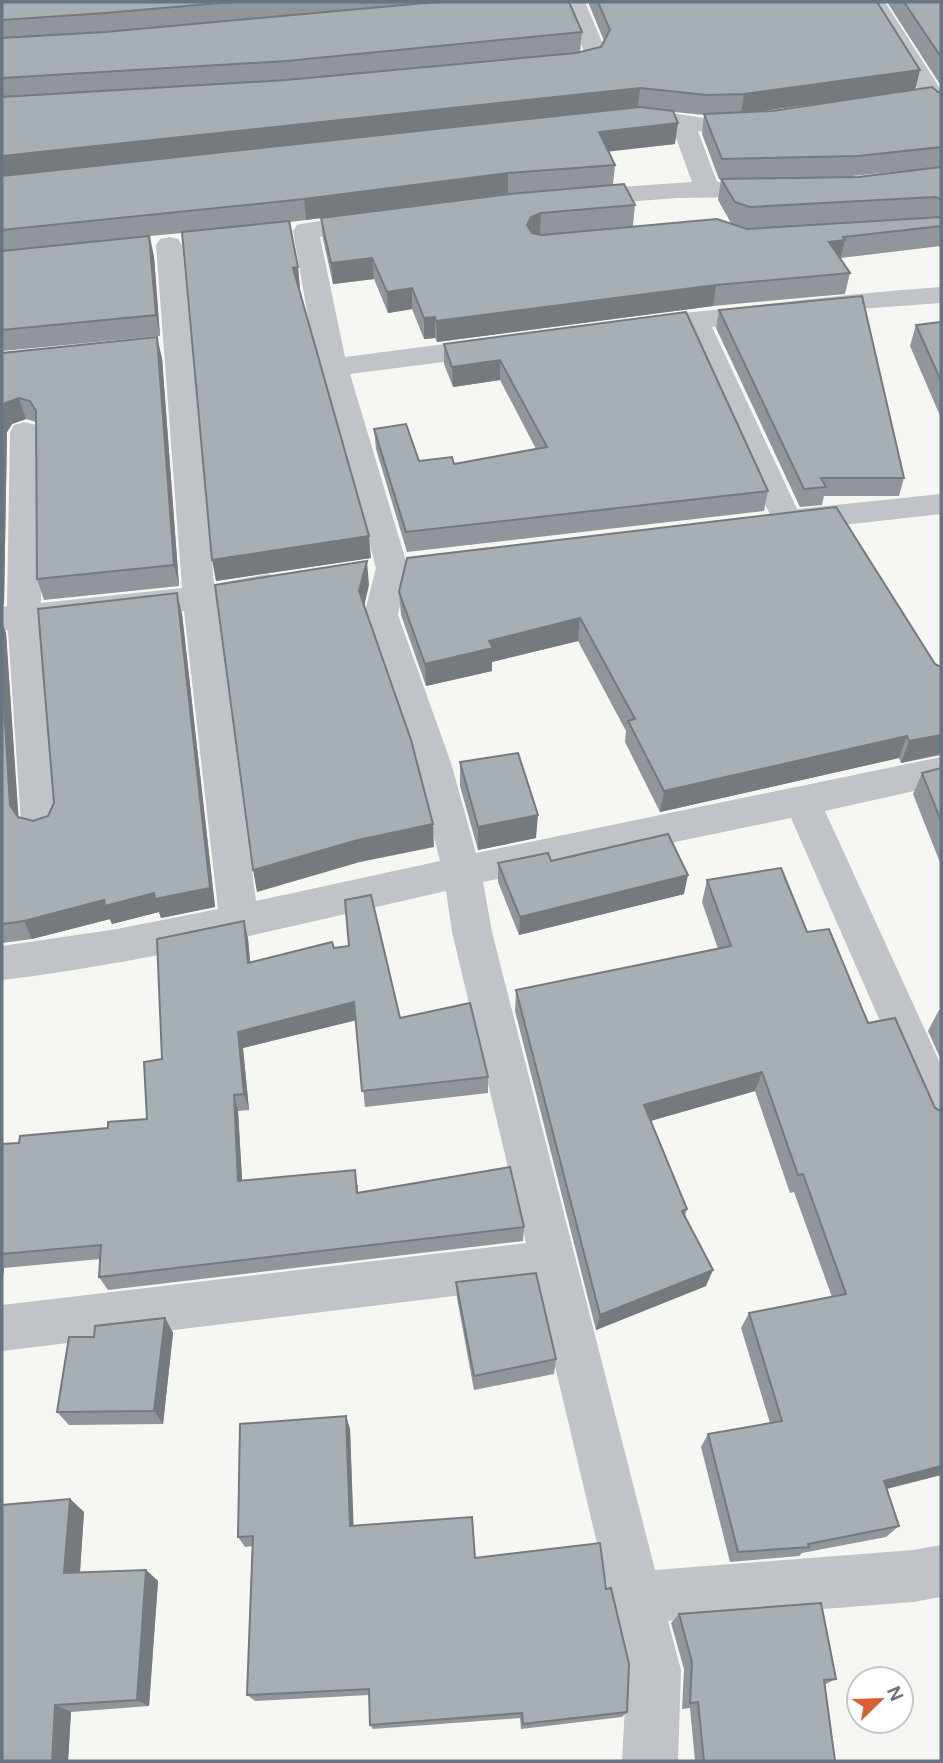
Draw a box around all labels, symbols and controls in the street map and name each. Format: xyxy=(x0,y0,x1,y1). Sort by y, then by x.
north arrow xyxy=(845,1665,915,1735)
text: N xyxy=(881,1682,909,1705)

